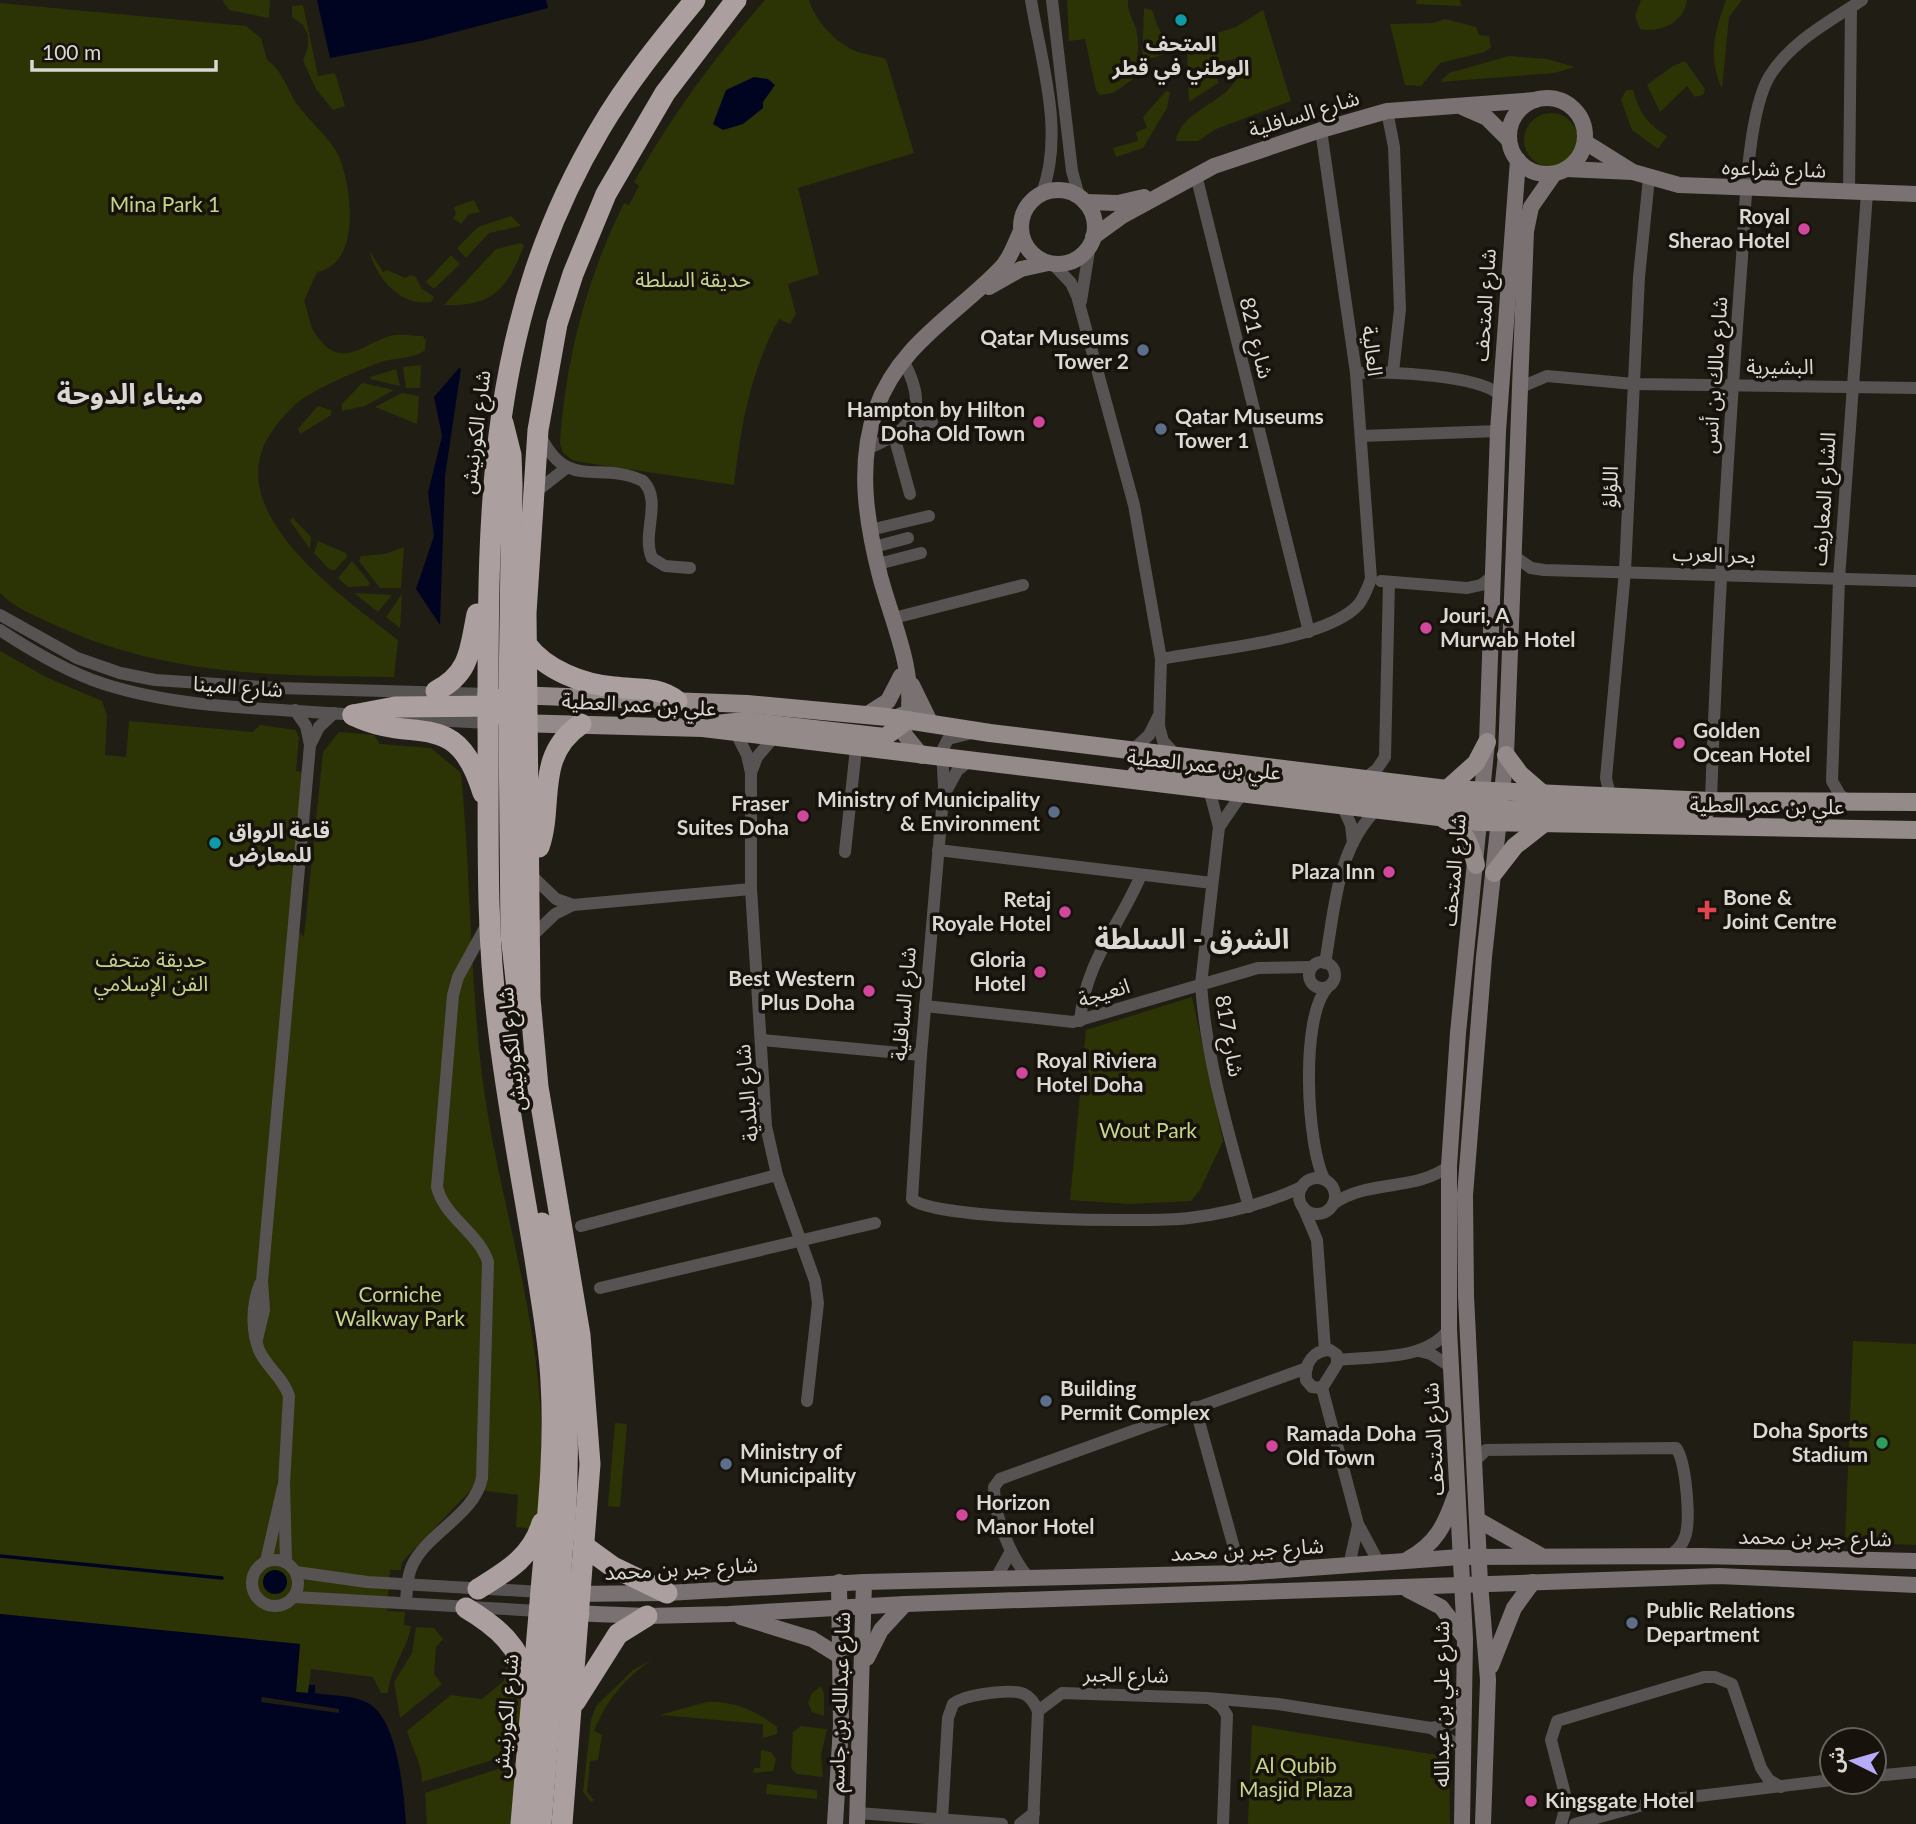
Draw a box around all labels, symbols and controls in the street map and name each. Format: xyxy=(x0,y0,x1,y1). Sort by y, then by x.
marker: المتحف الوطني في قطر xyxy=(1173,12,1189,28)
scale bar xyxy=(32,28,215,72)
place label: المتحف الوطني في قطر xyxy=(1112,30,1249,85)
text: 100 m xyxy=(42,39,101,64)
street label: شارع السافلية xyxy=(1245,84,1363,145)
street label: شارع شراعوه xyxy=(1721,153,1827,186)
park label: Mina Park 1 xyxy=(110,191,220,216)
place label: Royal Sherao Hotel xyxy=(1668,203,1790,252)
marker: Royal Sherao Hotel xyxy=(1796,221,1812,237)
street label: شارع المتحف xyxy=(1467,248,1504,362)
park label: حديقة السلطة xyxy=(635,266,751,291)
street label: شارع 821 xyxy=(1231,294,1280,382)
street label: شارع مالك بن أنس xyxy=(1696,296,1735,454)
place label: Qatar Museums Tower 2 xyxy=(980,324,1129,373)
street label: العالية xyxy=(1358,324,1389,378)
marker: Qatar Museums Tower 2 xyxy=(1135,342,1151,358)
street label: البشيرية xyxy=(1746,353,1814,379)
street label: شارع الكورنيش xyxy=(455,368,498,496)
district label: ميناء الدوحة xyxy=(57,376,203,410)
place label: Hampton by Hilton Doha Old Town xyxy=(847,396,1025,445)
place label: Qatar Museums Tower 1 xyxy=(1175,403,1324,452)
marker: Hampton by Hilton Doha Old Town xyxy=(1031,414,1047,430)
marker: Qatar Museums Tower 1 xyxy=(1153,421,1169,437)
street label: الشارع المعاريف xyxy=(1805,431,1844,567)
street label: اللؤلؤ xyxy=(1595,465,1623,509)
street label: بحر العرب xyxy=(1672,540,1756,568)
place label: Jouri, A Murwab Hotel xyxy=(1440,602,1576,651)
marker: Jouri, A Murwab Hotel xyxy=(1418,620,1434,636)
street label: شارع المينا xyxy=(192,670,284,705)
street label: علي بن عمر العطية xyxy=(561,687,717,725)
place label: Golden Ocean Hotel xyxy=(1693,717,1810,766)
marker: Golden Ocean Hotel xyxy=(1671,735,1687,751)
street label: علي بن عمر العطية xyxy=(1125,743,1282,789)
place label: Ministry of Municipality & Environment xyxy=(817,786,1041,835)
place label: Fraser Suites Doha xyxy=(677,790,789,839)
street label: علي بن عمر العطية xyxy=(1689,791,1845,823)
marker: Ministry of Municipality & Environment xyxy=(1046,804,1062,820)
marker: Fraser Suites Doha xyxy=(795,808,811,824)
street label: شارع المتحف xyxy=(1435,812,1474,928)
place label: قاعة الرواق للمعارض xyxy=(229,817,330,867)
marker: قاعة الرواق للمعارض xyxy=(207,835,223,851)
place label: Plaza Inn xyxy=(1291,858,1375,883)
marker: Plaza Inn xyxy=(1381,864,1397,880)
place label: Bone & Joint Centre xyxy=(1723,884,1837,933)
place label: Retaj Royale Hotel xyxy=(932,886,1051,935)
marker: Bone & Joint Centre xyxy=(1697,900,1717,920)
marker: Retaj Royale Hotel xyxy=(1057,904,1073,920)
district label: الشرق - السلطة xyxy=(1095,921,1289,956)
park label: حديقة متحف الفن الإسلامي xyxy=(94,946,208,1000)
street label: شارع السافلية xyxy=(885,946,924,1062)
place label: Gloria Hotel xyxy=(970,946,1026,995)
marker: Gloria Hotel xyxy=(1032,964,1048,980)
place label: Best Western Plus Doha xyxy=(728,965,855,1014)
street label: انعيجة xyxy=(1075,972,1133,1011)
marker: Best Western Plus Doha xyxy=(861,983,877,999)
street label: شارع الكورنيش xyxy=(492,985,533,1112)
street label: شارع 817 xyxy=(1207,993,1250,1079)
street label: شارع البلدية xyxy=(729,1043,766,1143)
place label: Royal Riviera Hotel Doha xyxy=(1036,1047,1157,1096)
marker: Royal Riviera Hotel Doha xyxy=(1014,1065,1030,1081)
park label: Wout Park xyxy=(1099,1117,1197,1142)
park label: Corniche Walkway Park xyxy=(335,1281,465,1330)
place label: Building Permit Complex xyxy=(1060,1375,1210,1424)
street label: شارع المتحف xyxy=(1417,1382,1452,1496)
marker: Building Permit Complex xyxy=(1038,1393,1054,1409)
place label: Doha Sports Stadium xyxy=(1752,1417,1868,1466)
place label: Ramada Doha Old Town xyxy=(1286,1420,1416,1469)
marker: Doha Sports Stadium xyxy=(1874,1435,1890,1451)
place label: Ministry of Municipality xyxy=(740,1438,857,1487)
marker: Ramada Doha Old Town xyxy=(1264,1438,1280,1454)
marker: Ministry of Municipality xyxy=(718,1456,734,1472)
place label: Horizon Manor Hotel xyxy=(976,1489,1095,1538)
marker: Horizon Manor Hotel xyxy=(954,1507,970,1523)
street label: شارع جبر بن محمد xyxy=(1738,1523,1892,1554)
street label: شارع جبر بن محمد xyxy=(1170,1532,1325,1569)
street label: شارع جبر بن محمد xyxy=(604,1551,759,1588)
place label: Public Relations Department xyxy=(1646,1597,1795,1646)
street label: شارع عبدالله بن جاسم xyxy=(823,1611,858,1793)
marker: Public Relations Department xyxy=(1624,1615,1640,1631)
street label: شارع علي بن عبدالله xyxy=(1428,1621,1458,1787)
street label: شارع الكورنيش xyxy=(487,1653,526,1779)
street label: شارع الجبر xyxy=(1082,1660,1169,1691)
north arrow xyxy=(1818,1726,1888,1796)
text: ش xyxy=(1823,1746,1848,1773)
park label: Al Qubib Masjid Plaza xyxy=(1239,1752,1353,1801)
place label: Kingsgate Hotel xyxy=(1545,1787,1694,1812)
marker: Kingsgate Hotel xyxy=(1523,1793,1539,1809)

